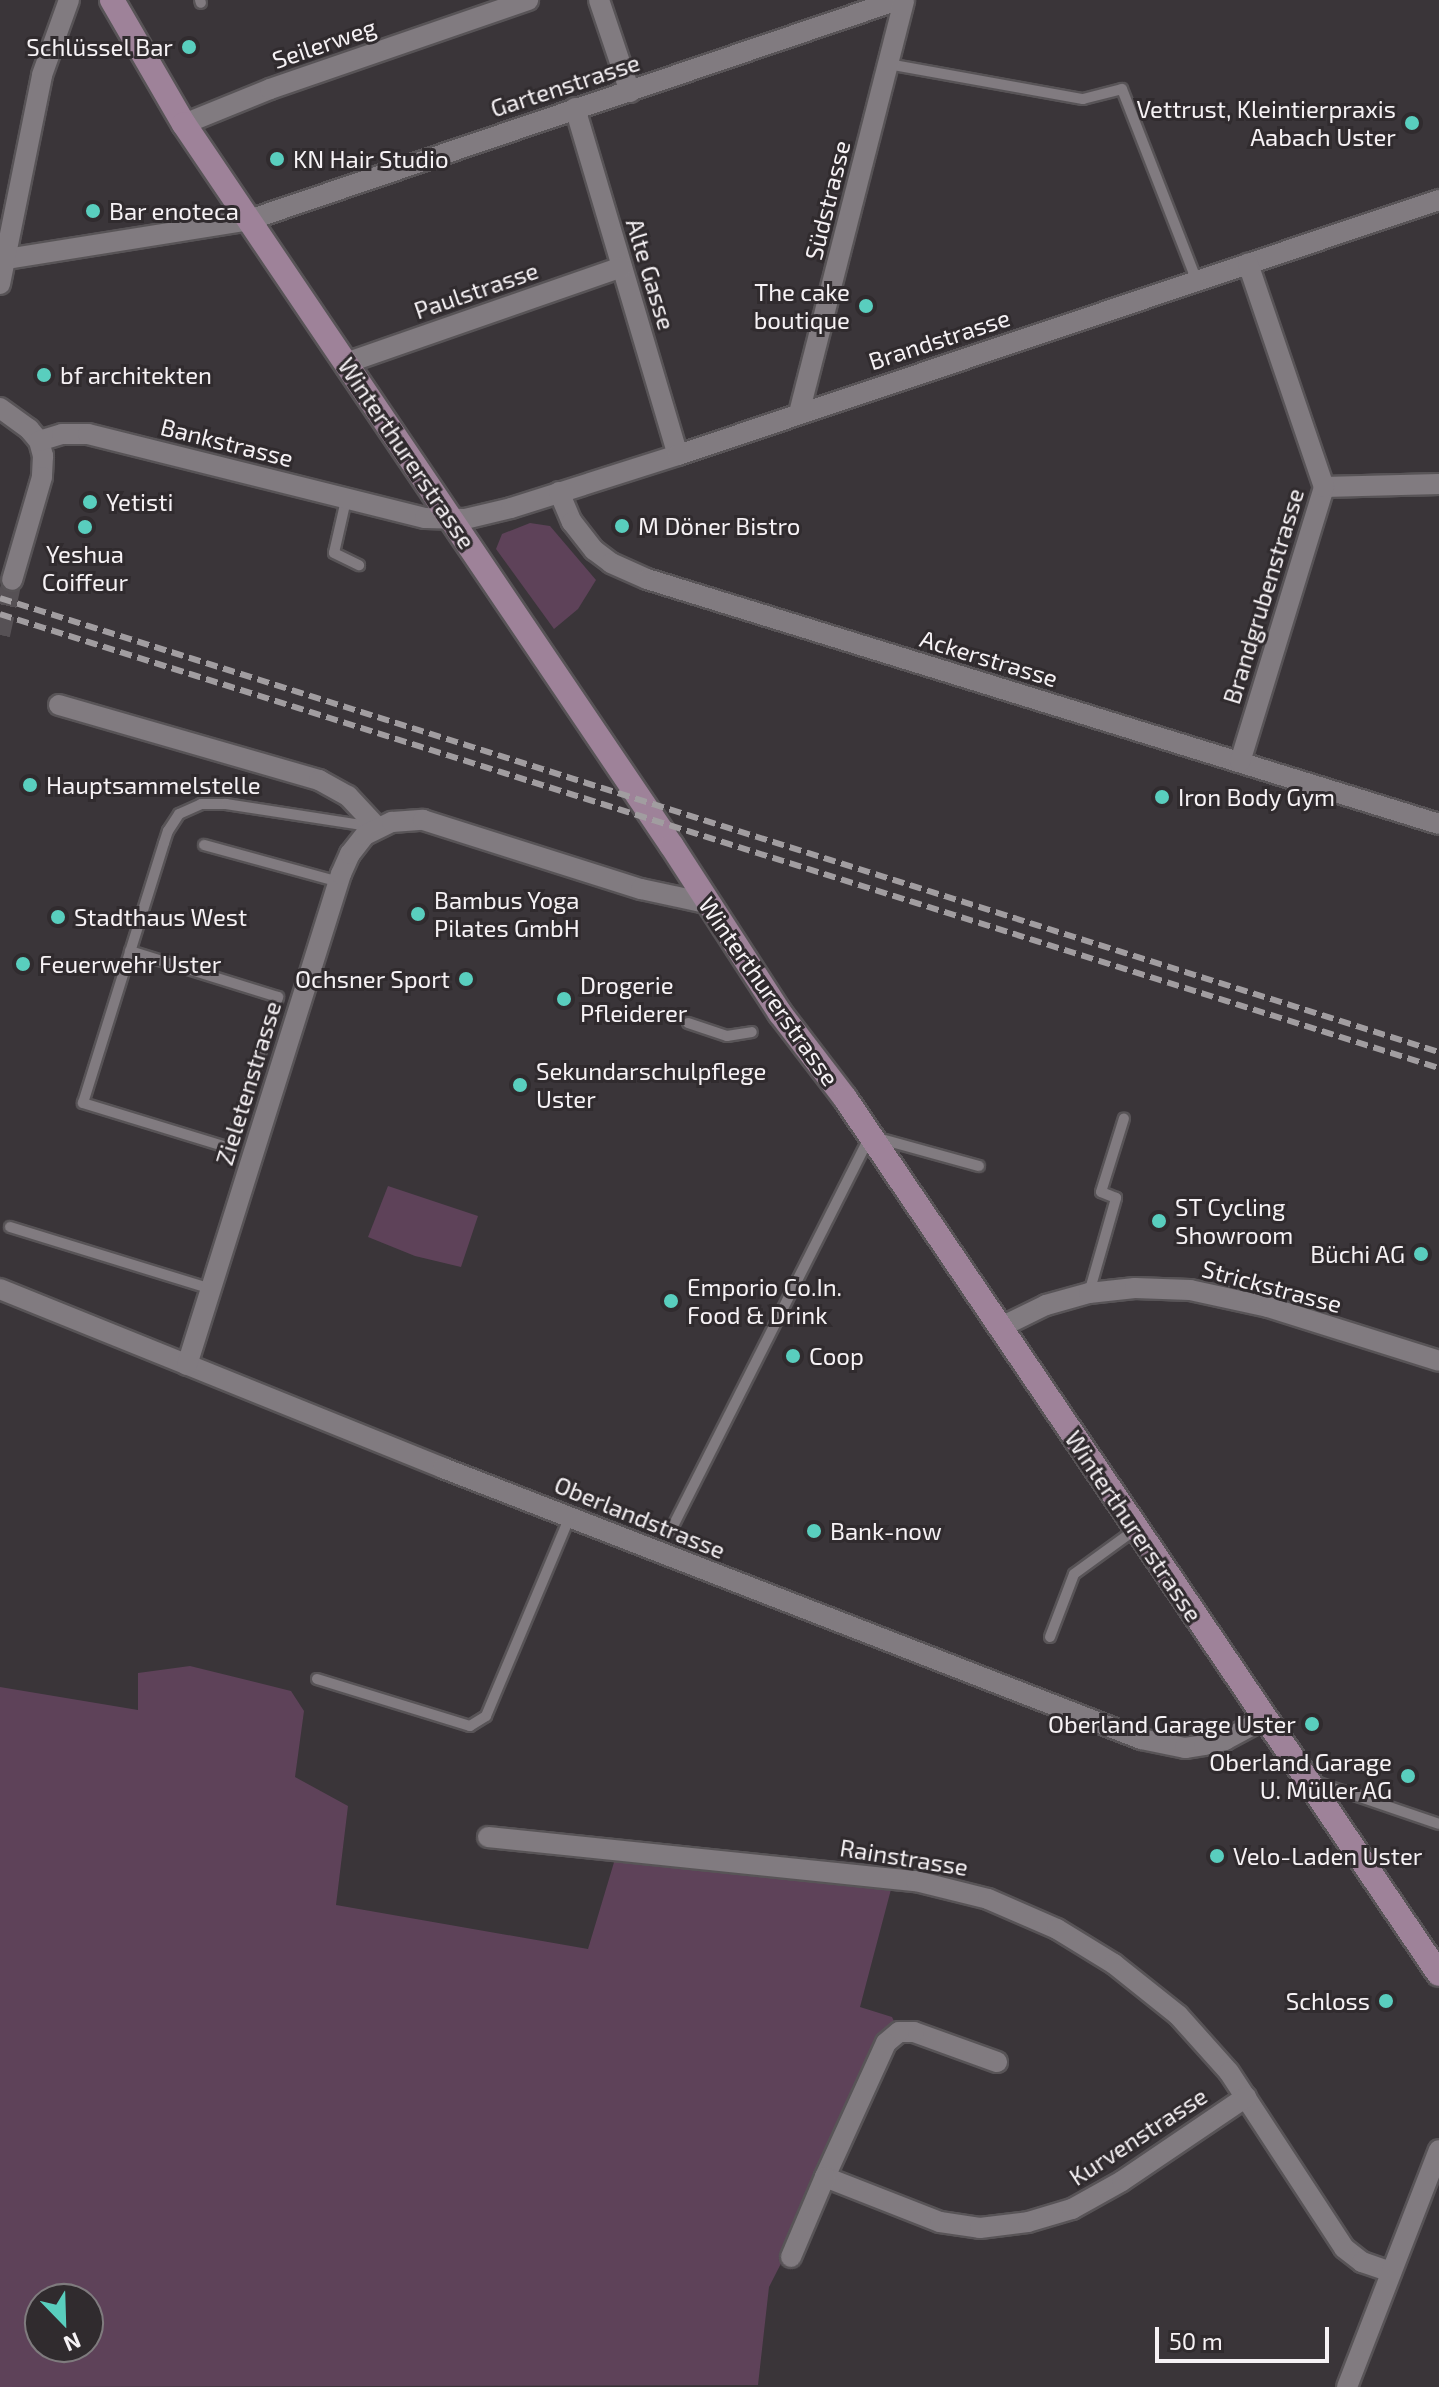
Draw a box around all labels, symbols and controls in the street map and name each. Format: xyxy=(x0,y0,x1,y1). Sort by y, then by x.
street label: Seilerweg xyxy=(268,12,380,74)
place label: Schlüssel Bar xyxy=(26,33,173,61)
marker: Schlüssel Bar xyxy=(180,38,198,56)
street label: Gartenstrasse xyxy=(487,47,643,123)
place label: Vettrust, Kleintierpraxis Aabach Uster xyxy=(1136,95,1396,151)
marker: Vettrust, Kleintierpraxis Aabach Uster xyxy=(1403,114,1421,132)
street label: Südstrasse xyxy=(798,137,856,263)
place label: KN Hair Studio xyxy=(293,145,449,173)
marker: KN Hair Studio xyxy=(268,150,286,168)
place label: Bar enoteca xyxy=(109,197,239,225)
marker: Bar enoteca xyxy=(84,202,102,220)
street label: Alte Gasse xyxy=(620,215,682,333)
street label: Paulstrasse xyxy=(410,255,542,325)
place label: The cake boutique xyxy=(754,278,850,334)
marker: The cake boutique xyxy=(857,297,875,315)
street label: Brandstrasse xyxy=(865,303,1013,375)
street label: Winterthurerstrasse xyxy=(332,352,482,554)
place label: bf architekten xyxy=(60,361,212,389)
marker: bf architekten xyxy=(35,366,53,384)
street label: Bankstrasse xyxy=(158,412,296,472)
street label: Brandgrubenstrasse xyxy=(1216,485,1310,707)
place label: Yetisti xyxy=(106,488,173,516)
marker: Yetisti xyxy=(81,493,99,511)
place label: M Döner Bistro xyxy=(638,512,801,540)
marker: M Döner Bistro xyxy=(613,517,631,535)
marker: Yeshua Coiffeur xyxy=(76,518,94,536)
place label: Yeshua Coiffeur xyxy=(42,540,128,596)
street label: Ackerstrasse xyxy=(917,623,1061,693)
place label: Hauptsammelstelle xyxy=(46,771,261,799)
marker: Hauptsammelstelle xyxy=(21,776,39,794)
place label: Iron Body Gym xyxy=(1178,783,1336,811)
marker: Iron Body Gym xyxy=(1153,788,1171,806)
place label: Bambus Yoga Pilates GmbH xyxy=(434,886,580,942)
street label: Winterthurerstrasse xyxy=(693,891,845,1091)
place label: Stadthaus West xyxy=(74,903,247,931)
marker: Bambus Yoga Pilates GmbH xyxy=(409,905,427,923)
marker: Stadthaus West xyxy=(49,908,67,926)
place label: Feuerwehr Uster xyxy=(39,950,222,978)
marker: Feuerwehr Uster xyxy=(14,955,32,973)
place label: Ochsner Sport xyxy=(295,965,450,993)
marker: Ochsner Sport xyxy=(457,970,475,988)
place label: Drogerie Pfleiderer xyxy=(580,971,687,1027)
marker: Drogerie Pfleiderer xyxy=(555,990,573,1008)
street label: Zieletenstrasse xyxy=(209,998,287,1168)
place label: Sekundarschulpflege Uster xyxy=(536,1057,766,1113)
marker: Sekundarschulpflege Uster xyxy=(511,1076,529,1094)
place label: ST Cycling Showroom xyxy=(1175,1193,1293,1249)
marker: ST Cycling Showroom xyxy=(1150,1212,1168,1230)
place label: Büchi AG xyxy=(1310,1240,1405,1268)
marker: Büchi AG xyxy=(1412,1245,1430,1263)
street label: Strickstrasse xyxy=(1199,1254,1345,1318)
place label: Emporio Co.In. Food & Drink xyxy=(687,1273,842,1329)
marker: Emporio Co.In. Food & Drink xyxy=(662,1292,680,1310)
place label: Coop xyxy=(809,1342,864,1370)
marker: Coop xyxy=(784,1347,802,1365)
street label: Winterthurerstrasse xyxy=(1059,1425,1209,1627)
street label: Oberlandstrasse xyxy=(550,1470,730,1564)
place label: Bank-now xyxy=(830,1517,942,1545)
marker: Bank-now xyxy=(805,1522,823,1540)
place label: Oberland Garage Uster xyxy=(1048,1710,1296,1738)
marker: Oberland Garage Uster xyxy=(1303,1715,1321,1733)
place label: Oberland Garage U. Müller AG xyxy=(1209,1748,1392,1804)
marker: Oberland Garage U. Müller AG xyxy=(1399,1767,1417,1785)
street label: Rainstrasse xyxy=(838,1833,970,1881)
place label: Velo-Laden Uster xyxy=(1233,1842,1422,1870)
marker: Velo-Laden Uster xyxy=(1208,1847,1226,1865)
place label: Schloss xyxy=(1286,1987,1370,2015)
marker: Schloss xyxy=(1377,1992,1395,2010)
street label: Kurvenstrasse xyxy=(1064,2081,1212,2191)
north arrow xyxy=(24,2283,104,2363)
scale bar xyxy=(1159,2311,1333,2361)
text: 50 m xyxy=(1169,2326,1223,2355)
text: N xyxy=(60,2328,85,2358)

